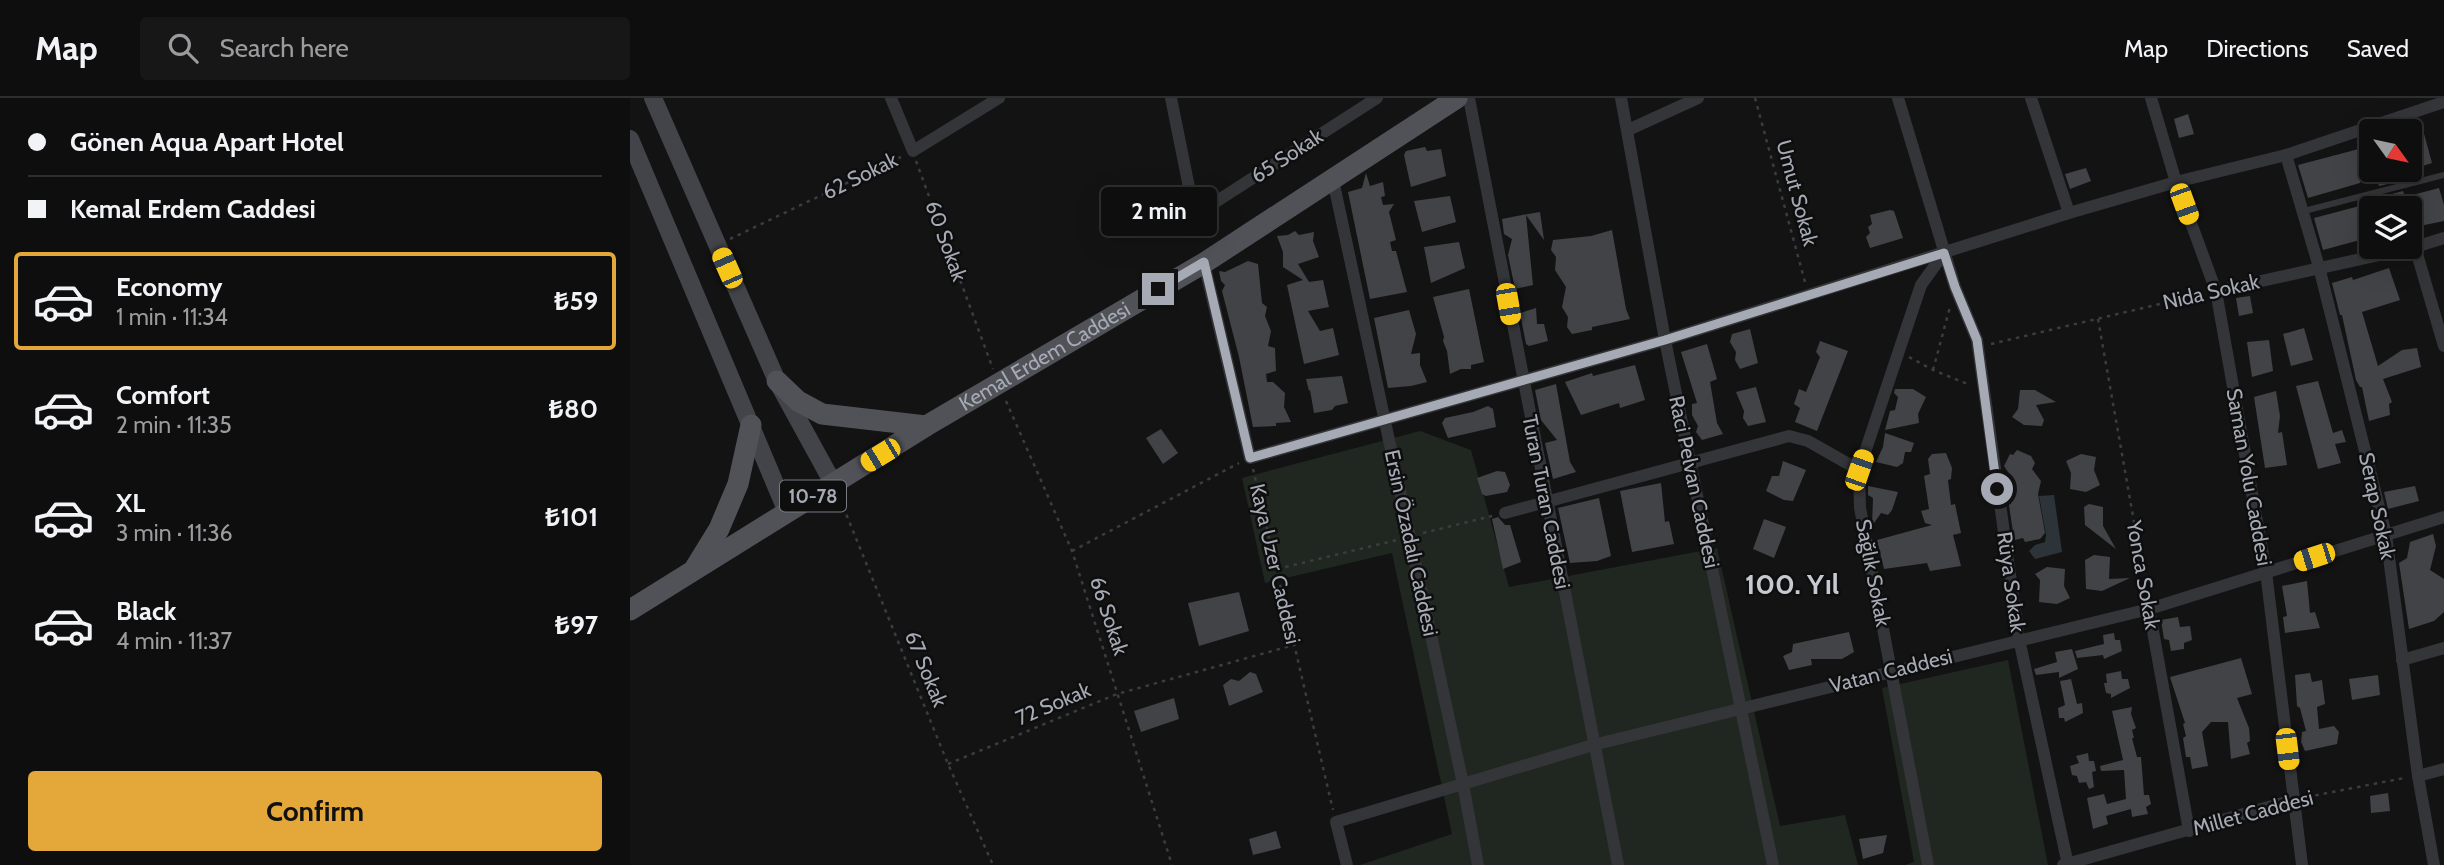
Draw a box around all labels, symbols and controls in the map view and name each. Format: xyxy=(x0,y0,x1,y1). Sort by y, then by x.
search box xyxy=(140,17,630,80)
text: Map xyxy=(35,28,98,68)
icon: search xyxy=(164,29,202,67)
text: Search here xyxy=(220,32,349,64)
text: Map xyxy=(2124,34,2168,63)
text: Directions xyxy=(2206,34,2309,63)
text: Saved xyxy=(2347,34,2409,63)
north arrow xyxy=(2359,119,2422,182)
map controls xyxy=(2359,119,2422,259)
street label: 65 Sokak xyxy=(1246,123,1328,188)
text: Gönen Aqua Apart Hotel xyxy=(70,126,344,158)
street label: Umut Sokak xyxy=(1771,137,1824,249)
street label: 62 Sokak xyxy=(818,146,902,204)
car xyxy=(2167,181,2202,227)
callout: 2 min xyxy=(1100,188,1216,236)
text: Kemal Erdem Caddesi xyxy=(70,193,316,225)
button: layers xyxy=(2359,196,2422,259)
street label: 60 Sokak xyxy=(920,197,973,285)
text: 2 min xyxy=(1131,197,1187,225)
car xyxy=(709,245,746,291)
street label: Nida Sokak xyxy=(2160,268,2262,315)
icon: car xyxy=(32,270,95,333)
text: Economy xyxy=(116,271,222,303)
route end xyxy=(1142,273,1174,305)
car xyxy=(1495,281,1522,327)
text: ₺59 xyxy=(554,285,598,317)
street label: Kemal Erdem Caddesi xyxy=(954,296,1134,416)
text: 1 min · 11:34 xyxy=(116,303,228,331)
icon: car xyxy=(32,378,95,441)
text: Comfort xyxy=(116,379,210,411)
street label: Saman Yolu Caddesi xyxy=(2222,386,2277,568)
text: ₺80 xyxy=(548,393,598,425)
street label: Raci Pelvan Caddesi xyxy=(1664,393,1725,570)
text: 2 min · 11:35 xyxy=(116,411,232,439)
street label: Turan Turan Caddesi xyxy=(1517,413,1576,591)
car xyxy=(857,435,904,475)
street label: Ersin Özadalı Caddesi xyxy=(1380,447,1443,638)
car xyxy=(1843,447,1876,493)
street label: Serap Sokak xyxy=(2354,450,2401,562)
route start xyxy=(1981,473,2013,505)
road number: 10-78 xyxy=(780,480,846,512)
street label: Kaya Uzer Caddesi xyxy=(1245,481,1306,646)
icon: car xyxy=(32,486,95,549)
text: XL xyxy=(116,487,145,519)
text: ₺101 xyxy=(545,501,598,533)
street label: Sağlık Sokak xyxy=(1851,517,1896,629)
street label: Yonca Sokak xyxy=(2121,517,2165,632)
text: 3 min · 11:36 xyxy=(116,519,233,547)
street label: Rüya Sokak xyxy=(1992,530,2031,634)
car xyxy=(2291,541,2338,573)
district label: 100. Yıl xyxy=(1745,567,1839,601)
street label: 66 Sokak xyxy=(1085,573,1134,659)
icon: car xyxy=(32,594,95,657)
text: Black xyxy=(116,595,176,627)
text: ₺97 xyxy=(555,609,598,641)
text: 4 min · 11:37 xyxy=(116,627,232,655)
street label: 67 Sokak xyxy=(900,627,953,711)
street label: Vatan Caddesi xyxy=(1827,643,1955,698)
street label: 72 Sokak xyxy=(1012,676,1095,730)
car xyxy=(2275,727,2300,771)
button: Confirm xyxy=(28,771,602,851)
street label: Millet Caddesi xyxy=(2190,784,2316,841)

